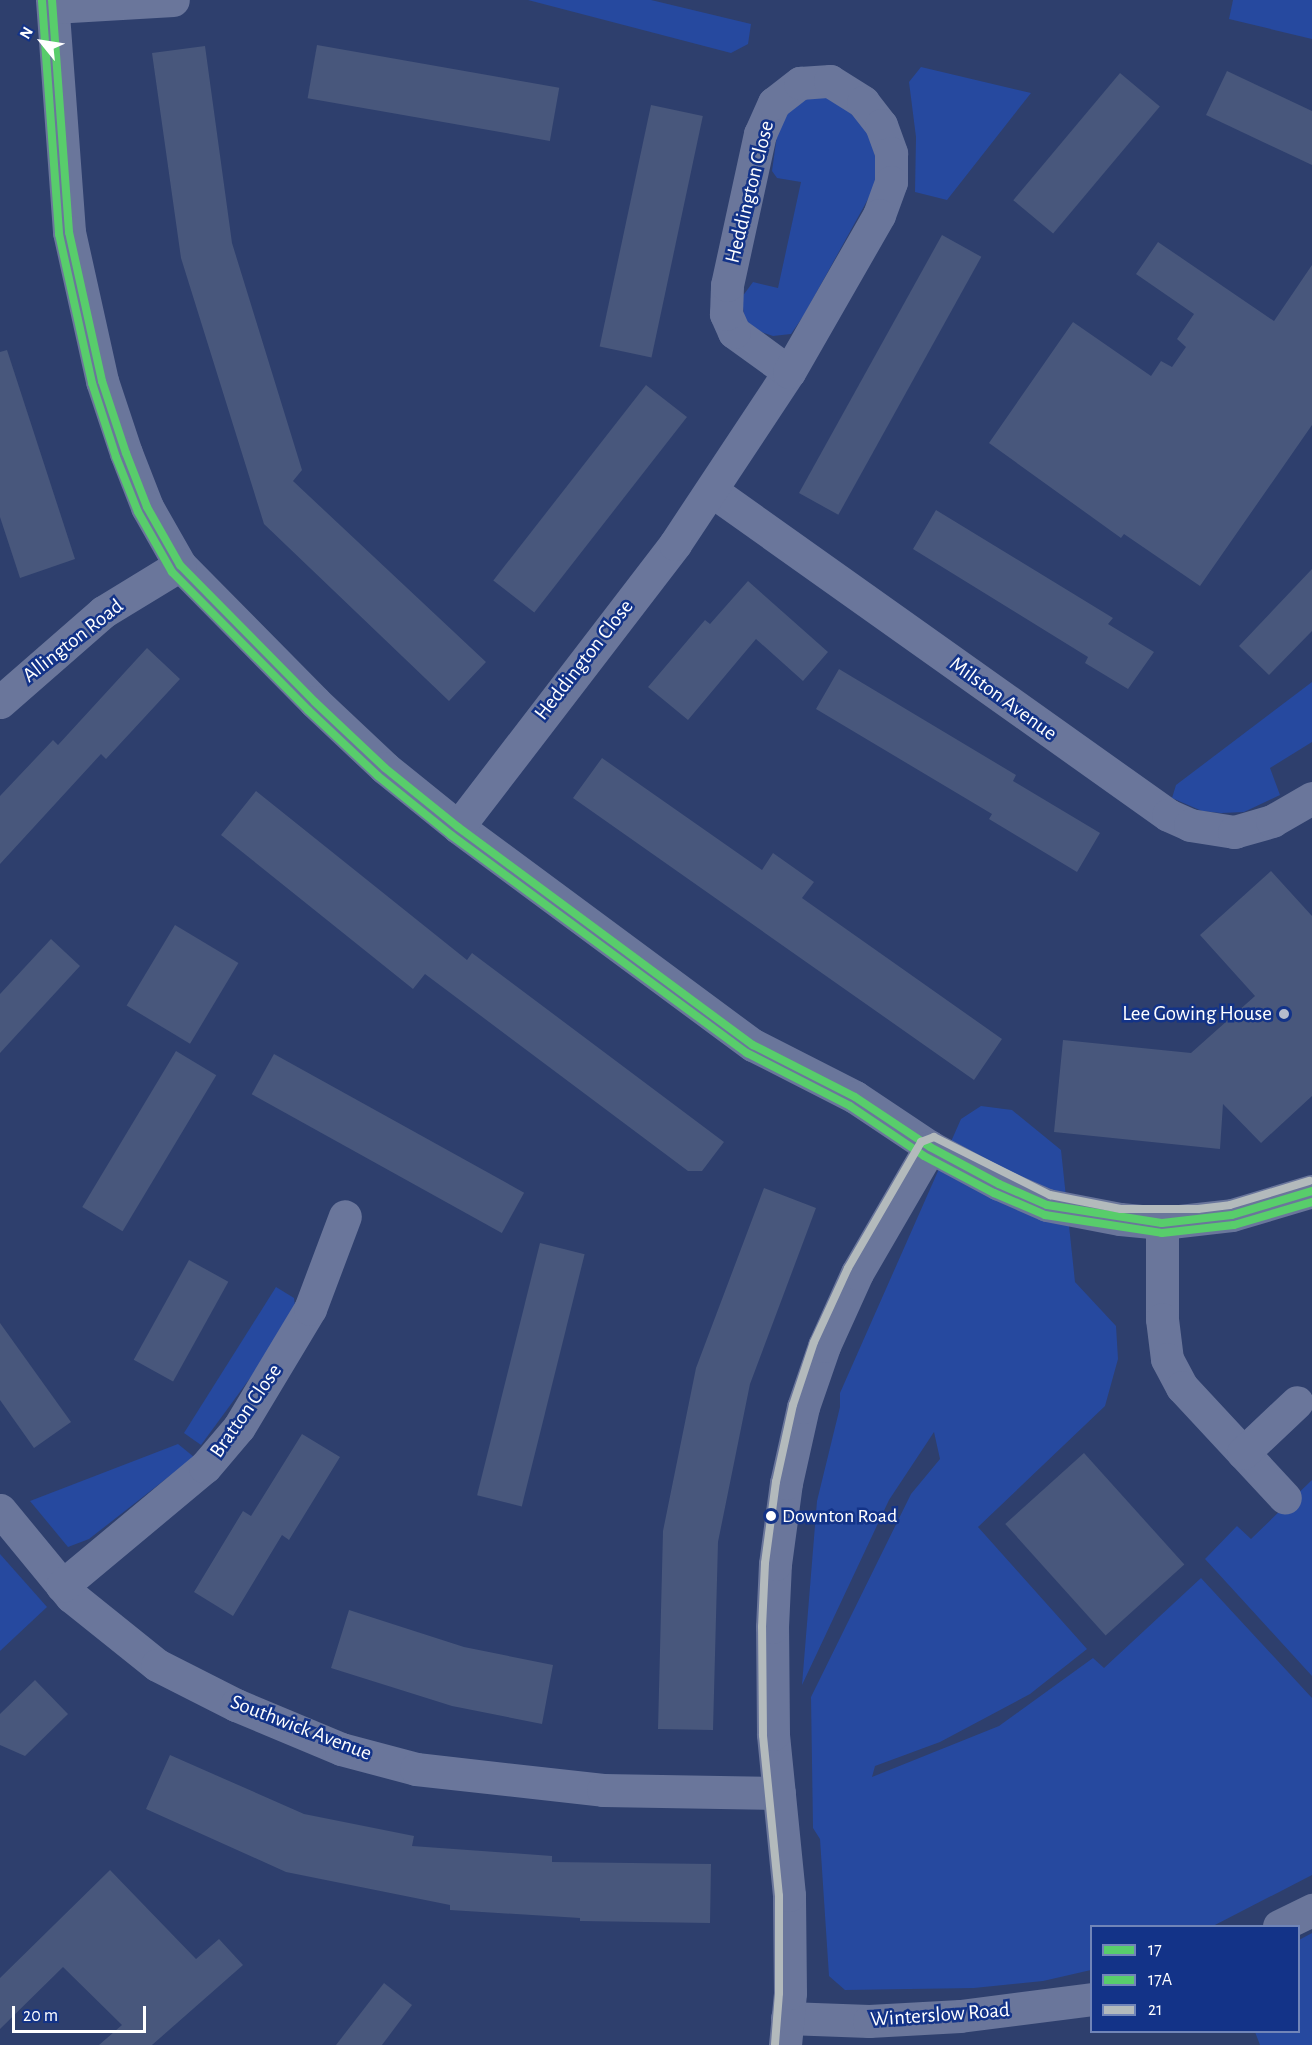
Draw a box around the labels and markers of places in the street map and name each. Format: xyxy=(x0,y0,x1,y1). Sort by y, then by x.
place label: Lee Gowing House xyxy=(1122,1001,1272,1027)
marker: Lee Gowing House xyxy=(1277,1007,1291,1021)
place label: Downton Road xyxy=(782,1504,897,1528)
marker: Downton Road xyxy=(765,1510,777,1522)

